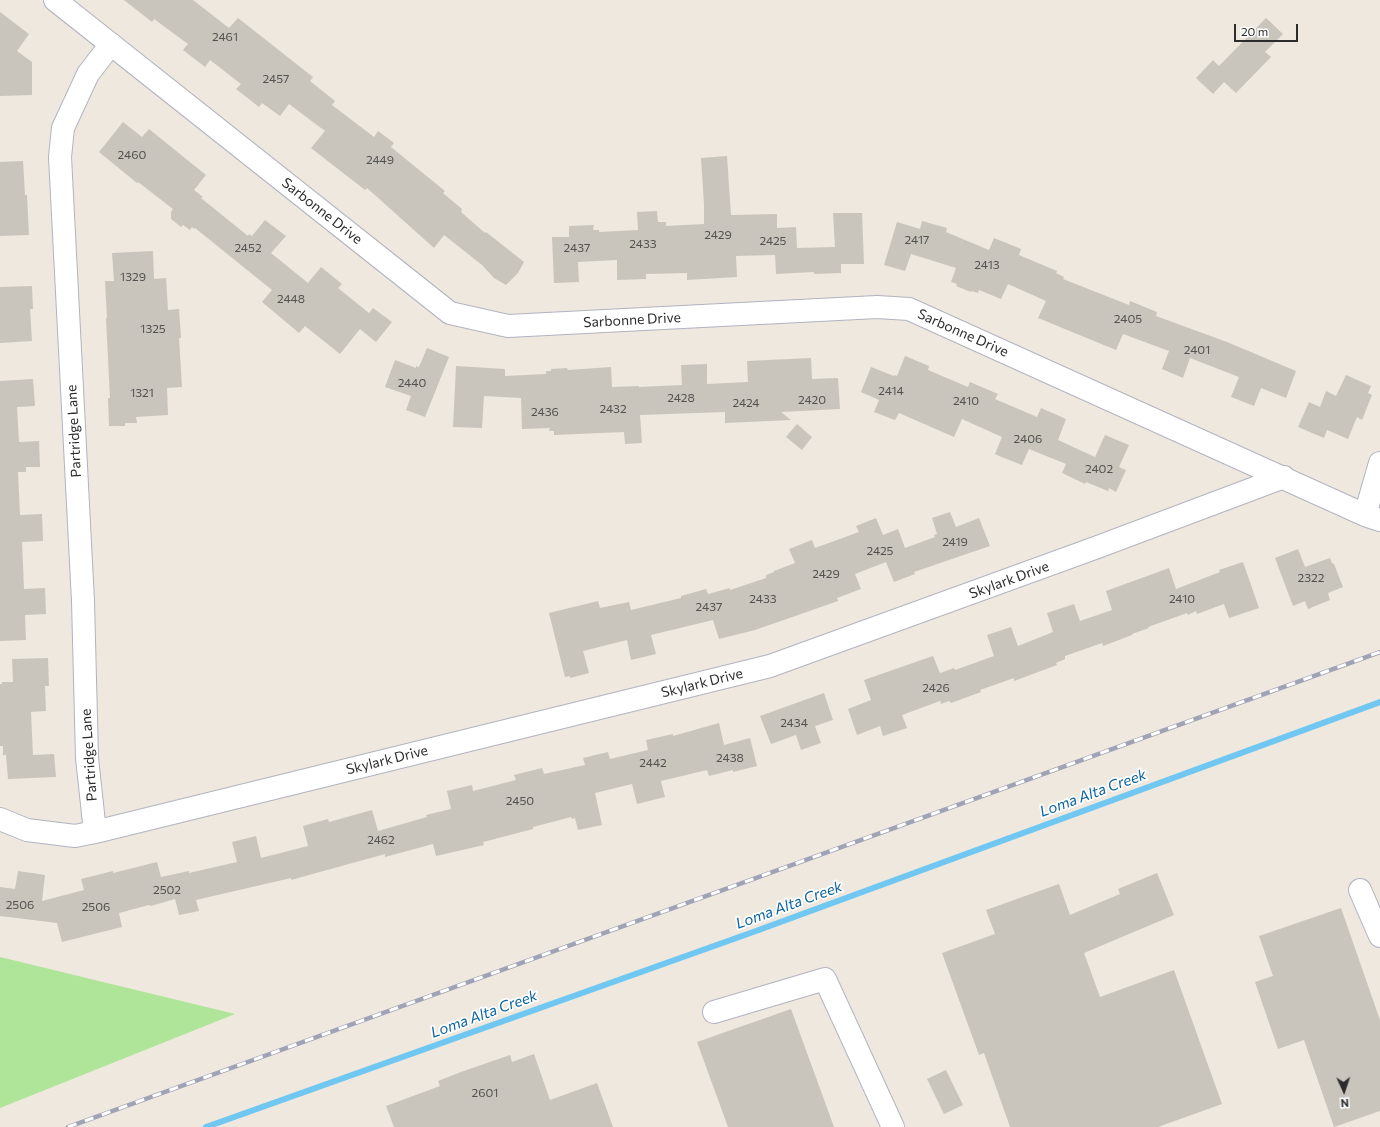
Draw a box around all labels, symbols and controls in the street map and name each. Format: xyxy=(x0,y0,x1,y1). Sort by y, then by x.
scale bar xyxy=(1236,16,1300,42)
text: 20 m xyxy=(1241,24,1268,38)
house number: 2461 xyxy=(212,30,238,44)
house number: 2457 xyxy=(263,72,289,86)
house number: 2460 xyxy=(118,148,146,162)
house number: 2449 xyxy=(366,153,394,167)
street label: Sarbonne Drive xyxy=(278,174,366,248)
house number: 2429 xyxy=(704,228,732,242)
house number: 2417 xyxy=(905,233,929,247)
house number: 2425 xyxy=(759,234,787,248)
house number: 2433 xyxy=(629,237,657,251)
house number: 2452 xyxy=(234,241,262,255)
house number: 2437 xyxy=(564,241,590,255)
house number: 2413 xyxy=(974,258,1000,272)
house number: 1329 xyxy=(120,270,146,284)
house number: 2448 xyxy=(277,292,305,306)
street label: Sarbonne Drive xyxy=(915,305,1011,361)
street label: Sarbonne Drive xyxy=(583,309,681,331)
house number: 2405 xyxy=(1114,312,1142,326)
house number: 1325 xyxy=(140,322,166,336)
house number: 2401 xyxy=(1184,343,1210,357)
house number: 2440 xyxy=(398,376,426,390)
street label: Partridge Lane xyxy=(63,384,85,478)
house number: 2414 xyxy=(878,384,904,398)
house number: 1321 xyxy=(130,386,154,400)
house number: 2428 xyxy=(667,391,695,405)
house number: 2420 xyxy=(798,393,826,407)
house number: 2410 xyxy=(953,394,979,408)
house number: 2424 xyxy=(732,396,760,410)
house number: 2432 xyxy=(599,402,627,416)
house number: 2436 xyxy=(531,405,559,419)
house number: 2406 xyxy=(1014,432,1042,446)
house number: 2402 xyxy=(1085,462,1113,476)
house number: 2419 xyxy=(942,535,968,549)
house number: 2425 xyxy=(866,544,894,558)
street label: Skylark Drive xyxy=(967,558,1051,602)
house number: 2429 xyxy=(812,567,840,581)
house number: 2322 xyxy=(1298,571,1324,585)
house number: 2433 xyxy=(749,592,777,606)
house number: 2410 xyxy=(1169,592,1195,606)
house number: 2437 xyxy=(696,600,722,614)
street label: Skylark Drive xyxy=(659,665,745,701)
house number: 2426 xyxy=(922,681,950,695)
street label: Partridge Lane xyxy=(77,708,101,802)
house number: 2434 xyxy=(780,716,808,730)
street label: Skylark Drive xyxy=(344,742,430,778)
house number: 2438 xyxy=(716,751,744,765)
house number: 2442 xyxy=(639,756,667,770)
water label: Loma Alta Creek xyxy=(1037,765,1149,821)
house number: 2450 xyxy=(506,794,534,808)
house number: 2462 xyxy=(367,833,395,847)
water label: Loma Alta Creek xyxy=(733,877,845,933)
house number: 2502 xyxy=(153,883,181,897)
house number: 2506 xyxy=(6,898,34,912)
house number: 2506 xyxy=(82,900,110,914)
water label: Loma Alta Creek xyxy=(428,986,540,1042)
north arrow xyxy=(1324,1071,1364,1111)
house number: 2601 xyxy=(472,1086,498,1100)
text: N xyxy=(1340,1097,1349,1110)

